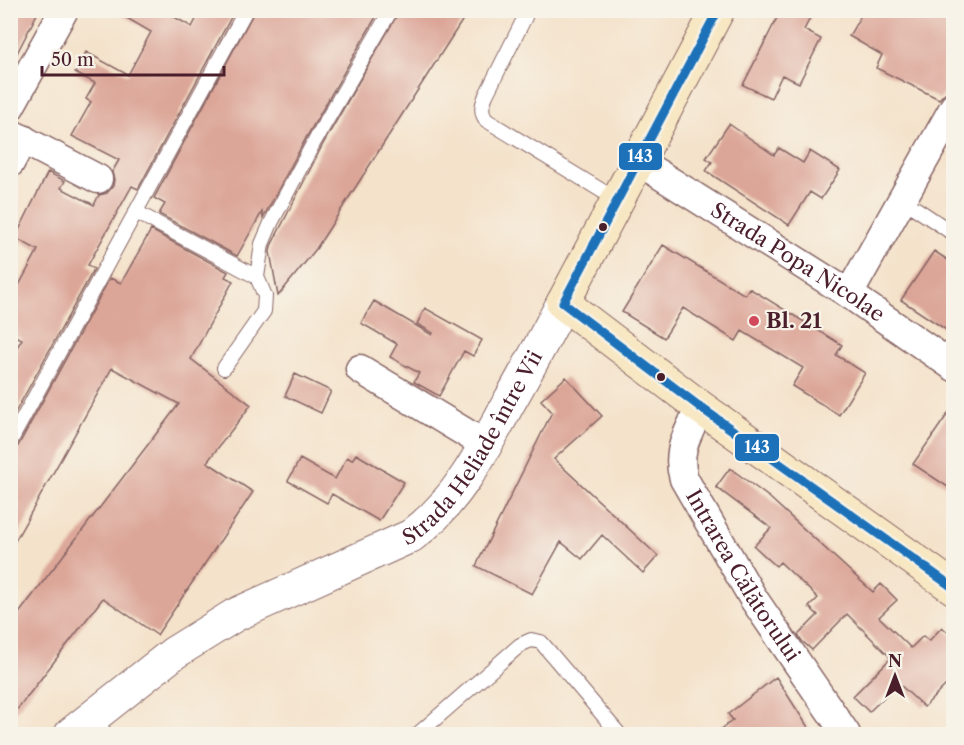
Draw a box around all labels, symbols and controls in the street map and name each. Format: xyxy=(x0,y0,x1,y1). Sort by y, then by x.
scale bar xyxy=(42,39,224,77)
text: 50 m xyxy=(51,49,94,71)
line badge: 143 xyxy=(618,142,663,171)
text: 143 xyxy=(627,146,653,166)
street label: Strada Popa Nicolae xyxy=(706,197,889,327)
unlabelled marker xyxy=(597,221,609,233)
place label: Bl. 21 xyxy=(766,308,822,333)
marker: Bl. 21 xyxy=(747,314,761,328)
street label: Strada Heliade între Vii xyxy=(398,346,547,550)
unlabelled marker xyxy=(655,371,667,383)
line badge: 143 xyxy=(734,433,780,462)
text: 143 xyxy=(744,437,770,457)
street label: Intrarea Călătorului xyxy=(681,485,806,666)
north arrow xyxy=(865,646,925,706)
text: N xyxy=(888,651,902,671)

